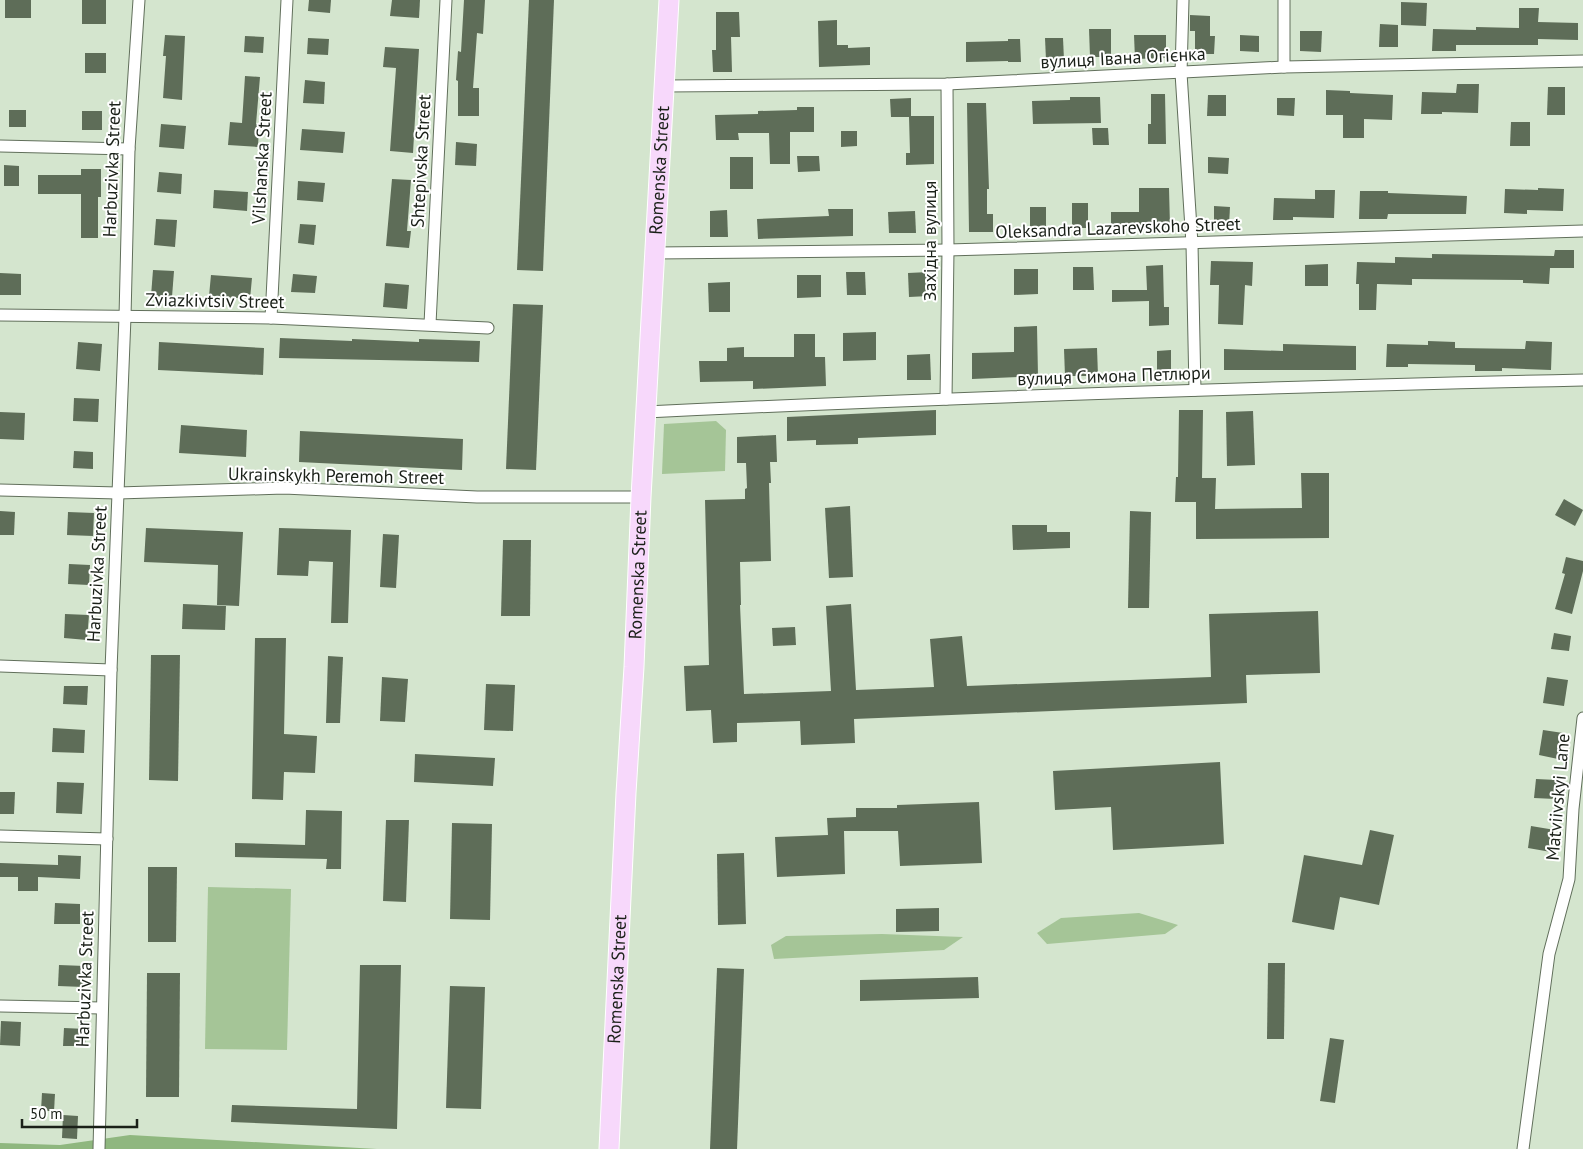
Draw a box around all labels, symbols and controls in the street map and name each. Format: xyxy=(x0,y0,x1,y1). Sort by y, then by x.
street label: вулиця Івана Огієнка xyxy=(1040,42,1206,73)
street label: Vilshanska Street xyxy=(246,91,276,226)
street label: Shtepivska Street xyxy=(406,94,435,228)
street label: Harbuzivka Street xyxy=(98,100,125,238)
street label: Romenska Street xyxy=(644,105,674,235)
street label: Західна вулиця xyxy=(918,181,941,301)
street label: Oleksandra Lazarevskoho Street xyxy=(995,212,1241,243)
street label: Zviazkivtsiv Street xyxy=(145,288,285,313)
street label: вулиця Симона Петлюри xyxy=(1017,361,1211,390)
street label: Ukrainskykh Peremoh Street xyxy=(228,462,444,489)
street label: Harbuzivka Street xyxy=(81,505,112,643)
street label: Romenska Street xyxy=(623,510,651,640)
street label: Matviivskyi Lane xyxy=(1541,733,1575,861)
street label: Harbuzivka Street xyxy=(71,910,98,1048)
street label: Romenska Street xyxy=(602,914,631,1044)
scale bar xyxy=(22,1096,138,1128)
text: 50 m xyxy=(30,1104,63,1123)

